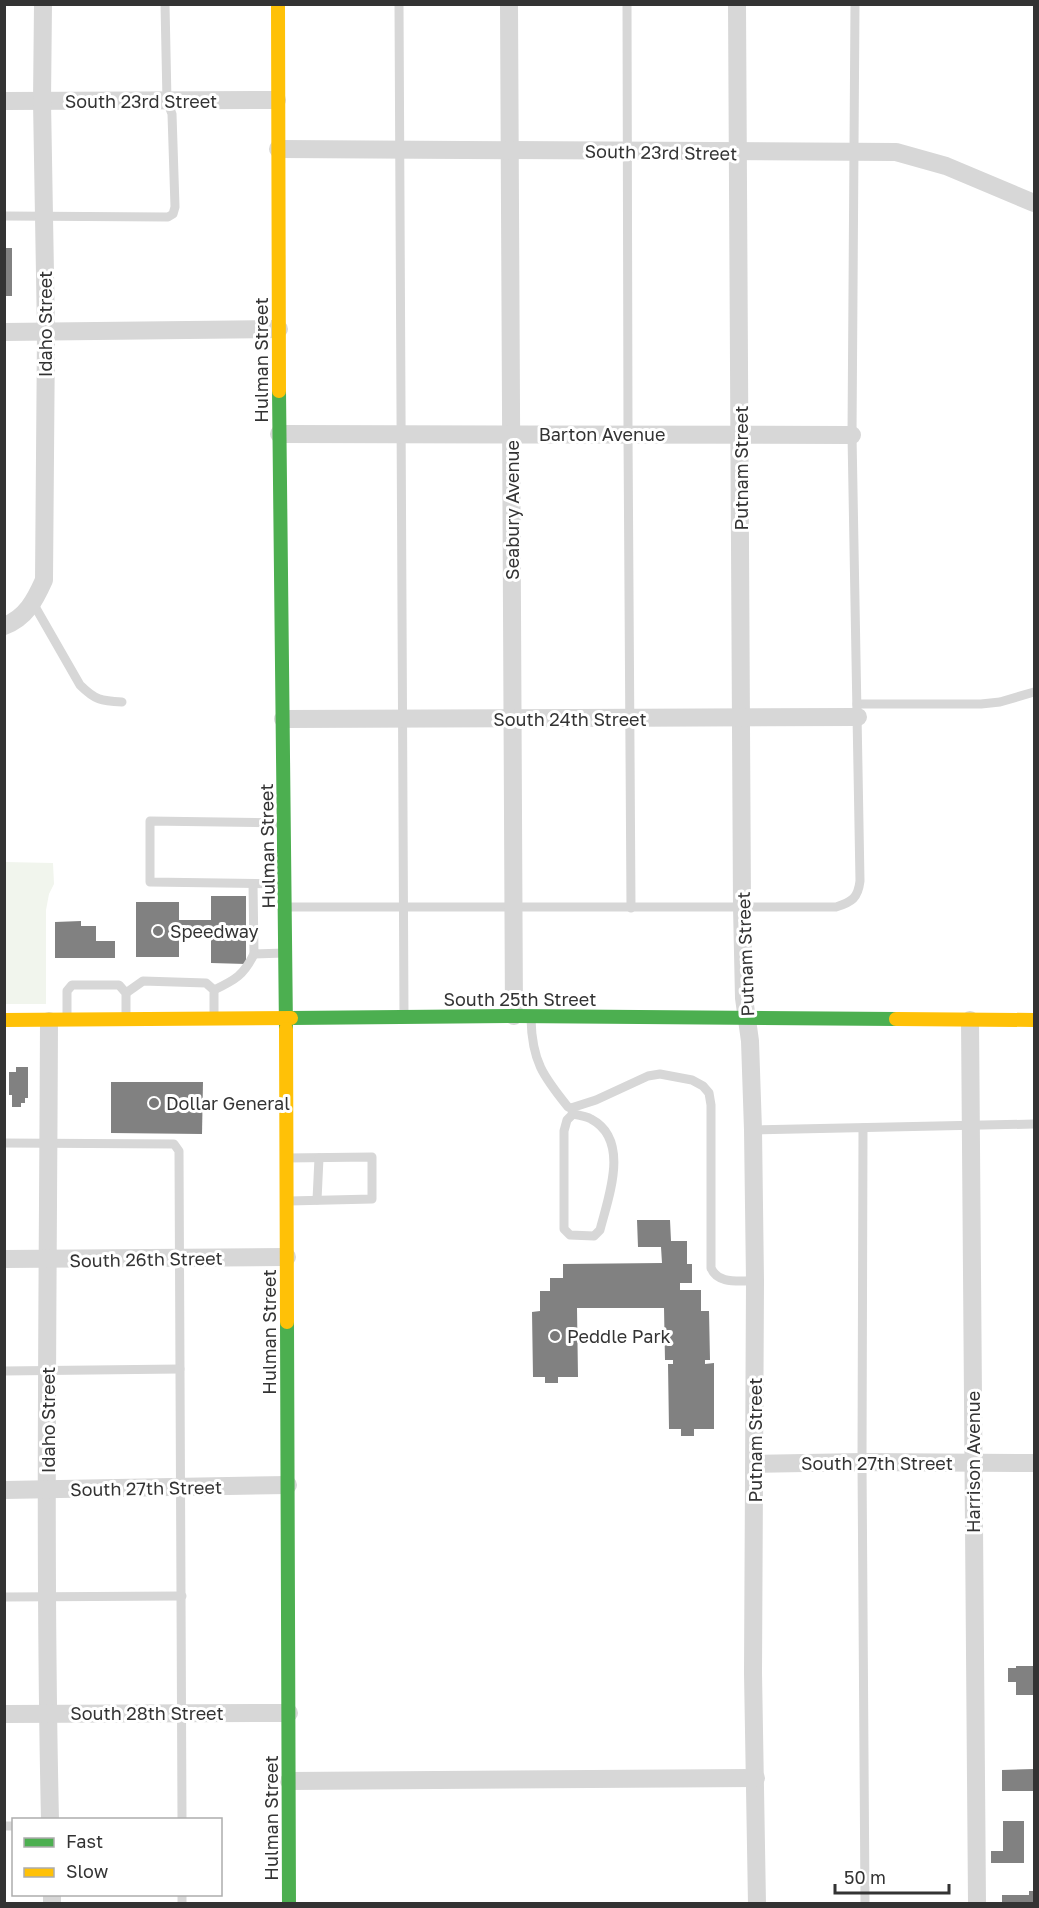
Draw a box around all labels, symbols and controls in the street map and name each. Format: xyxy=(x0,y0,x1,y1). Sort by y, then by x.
street label: South 23rd Street xyxy=(65,90,217,112)
street label: South 23rd Street xyxy=(584,140,738,164)
street label: Idaho Street xyxy=(34,271,56,377)
street label: Hulman Street xyxy=(250,297,272,423)
street label: Putnam Street xyxy=(730,406,752,530)
street label: Barton Avenue xyxy=(539,423,665,445)
street label: Seabury Avenue xyxy=(501,440,523,580)
street label: South 24th Street xyxy=(493,708,647,730)
street label: Hulman Street xyxy=(255,783,279,909)
street label: Putnam Street xyxy=(732,891,758,1017)
place label: Speedway xyxy=(170,920,259,942)
marker: Speedway xyxy=(151,924,165,938)
street label: South 25th Street xyxy=(444,988,596,1010)
place label: Dollar General xyxy=(166,1092,290,1114)
marker: Dollar General xyxy=(147,1096,161,1110)
street label: South 26th Street xyxy=(69,1247,223,1271)
street label: Hulman Street xyxy=(258,1269,280,1395)
place label: Peddle Park xyxy=(567,1325,671,1347)
marker: Peddle Park xyxy=(548,1329,562,1343)
street label: Idaho Street xyxy=(37,1367,59,1473)
street label: Putnam Street xyxy=(744,1378,766,1502)
street label: Harrison Avenue xyxy=(962,1391,984,1533)
street label: South 27th Street xyxy=(801,1452,953,1474)
street label: South 27th Street xyxy=(70,1476,222,1500)
street label: South 28th Street xyxy=(70,1702,224,1724)
street label: Hulman Street xyxy=(260,1755,282,1881)
legend xyxy=(12,1818,222,1896)
text: Fast xyxy=(66,1830,103,1852)
scale bar xyxy=(835,1857,949,1895)
text: Slow xyxy=(66,1860,109,1882)
text: 50 m xyxy=(844,1866,886,1888)

